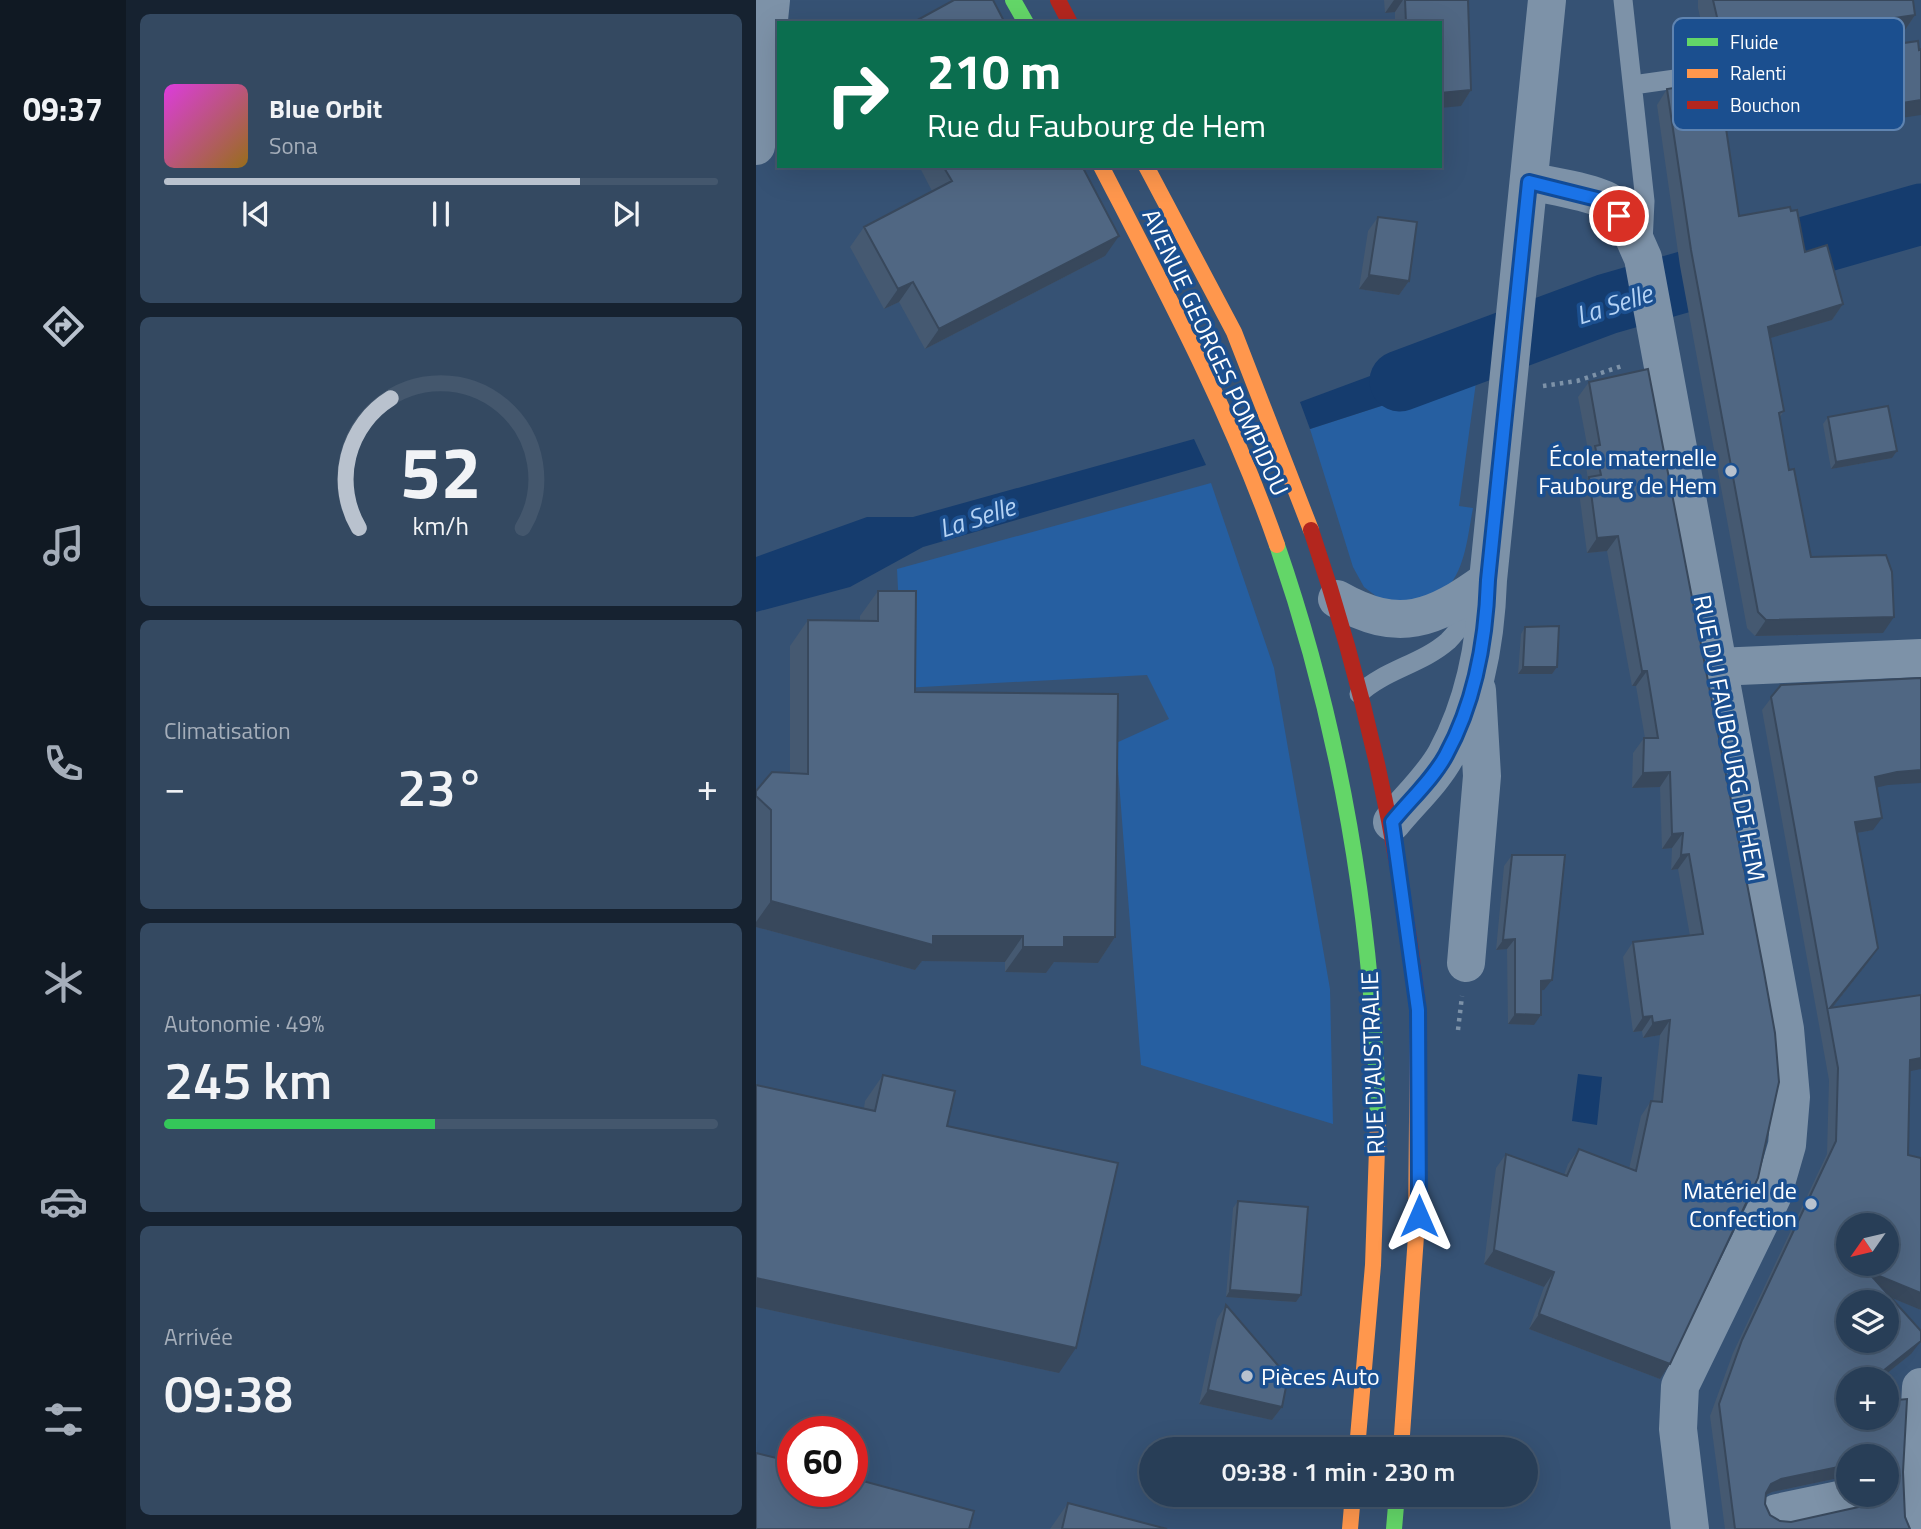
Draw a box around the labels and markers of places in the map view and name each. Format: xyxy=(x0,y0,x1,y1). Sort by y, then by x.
pin xyxy=(1589,186,1649,246)
place label: École maternelle Faubourg de Hem xyxy=(1538,439,1717,503)
marker: École maternelle Faubourg de Hem xyxy=(1723,463,1739,479)
place label: Matériel de Confection xyxy=(1683,1172,1797,1236)
marker: Matériel de Confection xyxy=(1803,1196,1819,1212)
place label: Pièces Auto xyxy=(1261,1358,1380,1394)
marker: Pièces Auto xyxy=(1239,1368,1255,1384)

